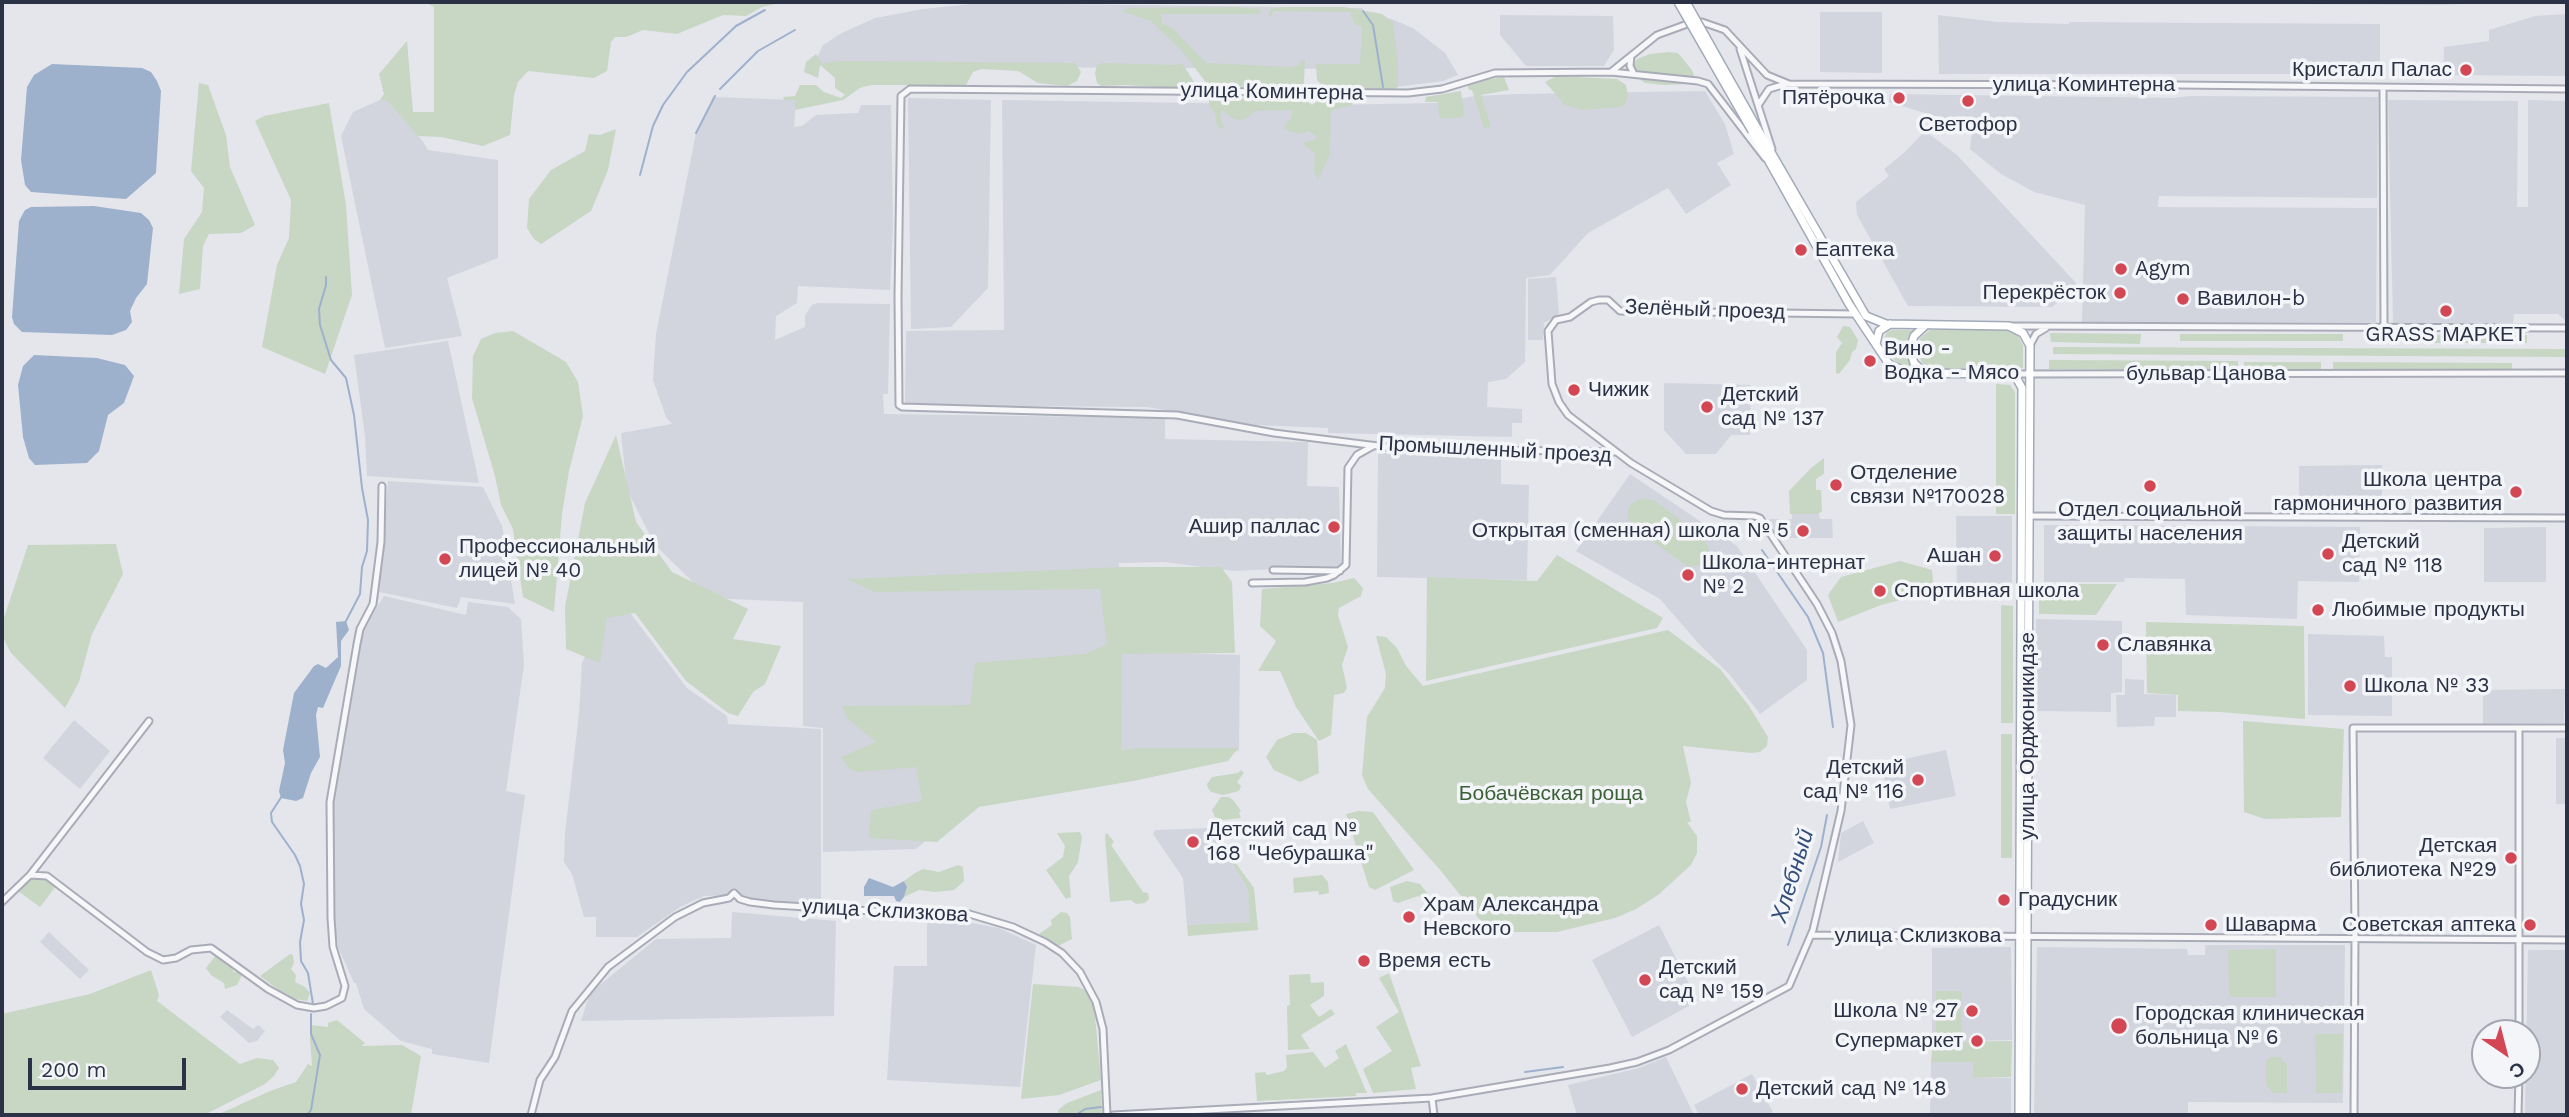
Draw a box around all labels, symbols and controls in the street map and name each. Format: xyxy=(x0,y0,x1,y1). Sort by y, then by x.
place label: Кристалл Палас xyxy=(2292,57,2452,83)
marker: Кристалл Палас xyxy=(2458,62,2474,78)
street label: улица Коминтерна xyxy=(1993,72,2175,98)
street label: улица Коминтерна xyxy=(1181,78,1363,106)
place label: Пятёрочка xyxy=(1782,85,1885,111)
marker: Пятёрочка xyxy=(1891,90,1907,106)
marker: Светофор xyxy=(1960,93,1976,109)
place label: Светофор xyxy=(1919,112,2017,138)
place label: Еаптека xyxy=(1815,237,1894,263)
marker: Еаптека xyxy=(1793,242,1809,258)
place label: Agym xyxy=(2135,256,2191,282)
marker: Agym xyxy=(2113,261,2129,277)
place label: Перекрёсток xyxy=(1983,280,2106,306)
marker: Перекрёсток xyxy=(2112,285,2128,301)
place label: Вавилон-b xyxy=(2197,286,2305,312)
marker: Вавилон-b xyxy=(2175,291,2191,307)
street label: Зелёный проезд xyxy=(1624,295,1786,325)
marker: GRASS МАРКЕТ xyxy=(2438,303,2454,319)
place label: GRASS МАРКЕТ xyxy=(2365,322,2527,348)
place label: Вино - Водка - Мясо xyxy=(1884,336,2019,386)
marker: Вино - Водка - Мясо xyxy=(1862,353,1878,369)
street label: бульвар Цанова xyxy=(2126,361,2286,387)
place label: Чижик xyxy=(1588,377,1649,403)
marker: Чижик xyxy=(1566,382,1582,398)
place label: Детский сад № 137 xyxy=(1721,382,1824,432)
marker: Детский сад № 137 xyxy=(1699,399,1715,415)
street label: Промышленный проезд xyxy=(1378,431,1612,469)
place label: Отделение связи №170028 xyxy=(1850,460,2005,510)
place label: Школа центра гармоничного развития xyxy=(2273,467,2502,517)
marker: Отделение связи №170028 xyxy=(1828,477,1844,493)
marker: Отдел социальной защиты населения xyxy=(2142,478,2158,494)
marker: Школа центра гармоничного развития xyxy=(2508,484,2524,500)
place label: Отдел социальной защиты населения xyxy=(2057,497,2243,547)
place label: Ашир паллас xyxy=(1189,514,1320,540)
place label: Открытая (сменная) школа № 5 xyxy=(1472,518,1789,544)
marker: Ашир паллас xyxy=(1326,519,1342,535)
marker: Открытая (сменная) школа № 5 xyxy=(1795,523,1811,539)
place label: Детский сад № 118 xyxy=(2342,529,2443,579)
place label: Профессиональный лицей № 40 xyxy=(459,534,656,584)
place label: Ашан xyxy=(1927,543,1981,569)
marker: Детский сад № 118 xyxy=(2320,546,2336,562)
marker: Ашан xyxy=(1987,548,2003,564)
place label: Школа-интернат № 2 xyxy=(1702,550,1865,600)
marker: Профессиональный лицей № 40 xyxy=(437,551,453,567)
marker: Школа-интернат № 2 xyxy=(1680,567,1696,583)
place label: Спортивная школа xyxy=(1894,578,2079,604)
marker: Спортивная школа xyxy=(1872,583,1888,599)
place label: Любимые продукты xyxy=(2332,597,2525,623)
marker: Любимые продукты xyxy=(2310,602,2326,618)
street label: улица Орджоникидзе xyxy=(2015,632,2041,840)
place label: Славянка xyxy=(2117,632,2211,658)
marker: Славянка xyxy=(2095,637,2111,653)
place label: Школа № 33 xyxy=(2364,673,2490,699)
marker: Школа № 33 xyxy=(2342,678,2358,694)
place label: Детский сад № 116 xyxy=(1803,755,1904,805)
marker: Детский сад № 116 xyxy=(1910,772,1926,788)
park label: Бобачёвская роща xyxy=(1459,781,1643,807)
place label: Детский сад № 168 "Чебурашка" xyxy=(1207,817,1374,867)
water label: Хлебный xyxy=(1766,826,1820,926)
place label: Детская библиотека №29 xyxy=(2329,833,2497,883)
marker: Детский сад № 168 "Чебурашка" xyxy=(1185,834,1201,850)
marker: Детская библиотека №29 xyxy=(2503,850,2519,866)
place label: Градусник xyxy=(2018,887,2117,913)
place label: Храм Александра Невского xyxy=(1423,892,1599,942)
marker: Градусник xyxy=(1996,892,2012,908)
street label: улица Склизкова xyxy=(801,894,969,928)
marker: Храм Александра Невского xyxy=(1401,909,1417,925)
place label: Шаварма xyxy=(2225,912,2316,938)
place label: Советская аптека xyxy=(2342,912,2516,938)
marker: Шаварма xyxy=(2203,917,2219,933)
marker: Советская аптека xyxy=(2522,917,2538,933)
street label: улица Склизкова xyxy=(1835,923,2001,949)
place label: Время есть xyxy=(1378,948,1491,974)
marker: Время есть xyxy=(1356,953,1372,969)
place label: Детский сад № 159 xyxy=(1659,955,1764,1005)
marker: Детский сад № 159 xyxy=(1637,972,1653,988)
place label: Школа № 27 xyxy=(1833,998,1958,1024)
place label: Городская клиническая больница № 6 xyxy=(2135,1001,2365,1051)
marker: Школа № 27 xyxy=(1964,1003,1980,1019)
marker: Городская клиническая больница № 6 xyxy=(2109,1016,2129,1036)
north arrow xyxy=(2471,1019,2541,1089)
place label: Супермаркет xyxy=(1835,1028,1963,1054)
marker: Супермаркет xyxy=(1969,1033,1985,1049)
scale bar xyxy=(32,1044,189,1088)
text: 200 m xyxy=(41,1057,107,1082)
text: С xyxy=(2505,1057,2529,1083)
place label: Детский сад № 148 xyxy=(1756,1076,1947,1102)
marker: Детский сад № 148 xyxy=(1734,1081,1750,1097)

